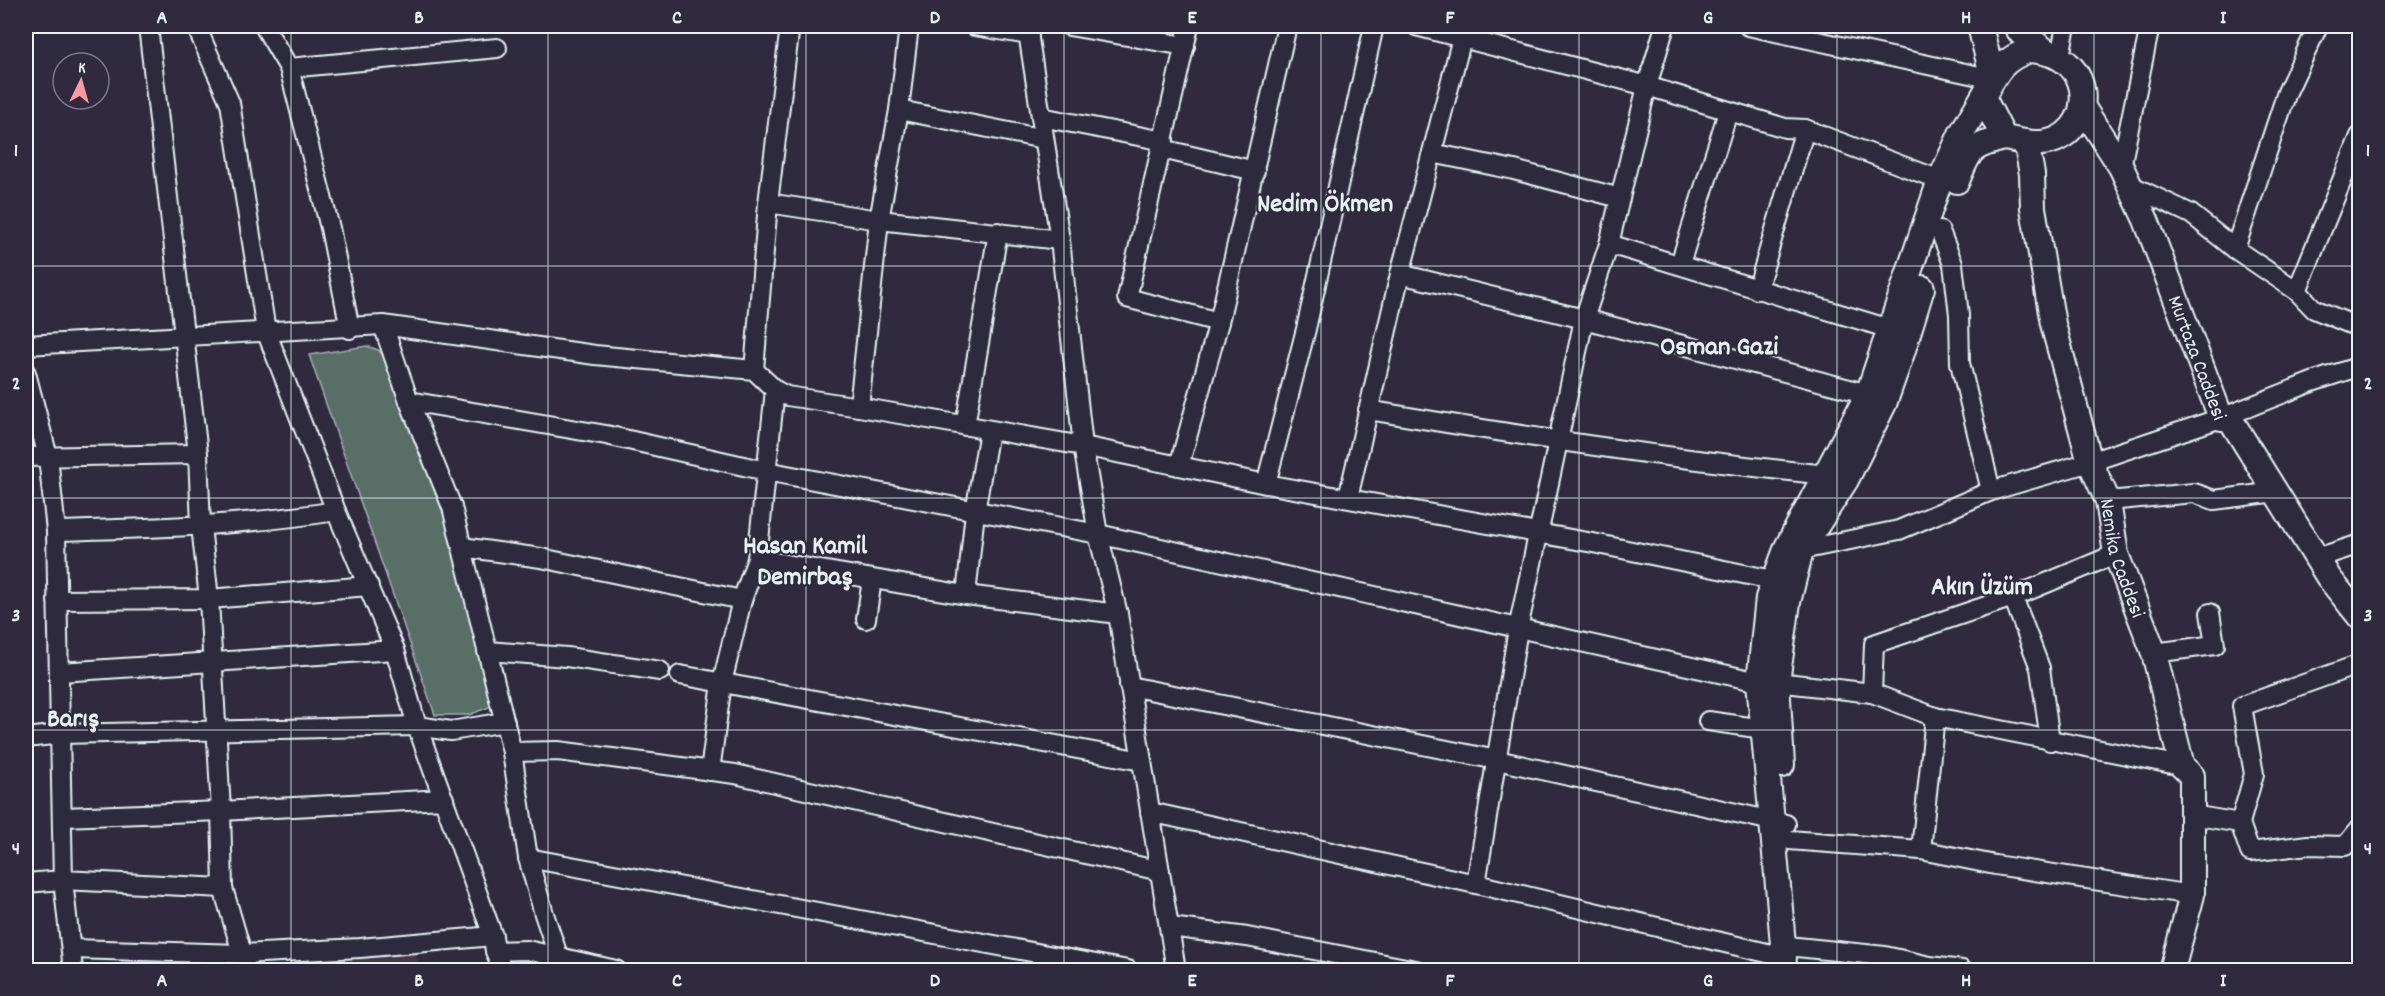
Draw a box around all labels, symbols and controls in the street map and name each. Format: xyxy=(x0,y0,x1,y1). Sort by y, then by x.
text: A xyxy=(157,5,168,33)
text: B xyxy=(414,5,424,33)
text: C xyxy=(672,5,682,33)
text: D xyxy=(930,5,941,33)
text: E xyxy=(1187,5,1197,33)
text: F xyxy=(1446,5,1456,33)
text: G xyxy=(1703,5,1713,33)
text: H xyxy=(1961,5,1971,33)
text: I xyxy=(2220,5,2227,33)
north arrow xyxy=(51,51,111,111)
text: K xyxy=(77,57,87,80)
text: 1 xyxy=(14,138,18,166)
text: 1 xyxy=(2366,138,2370,166)
district label: Nedim Ökmen xyxy=(1257,186,1393,225)
street label: Murtaza Caddesi xyxy=(2158,292,2233,425)
district label: Osman Gazi xyxy=(1660,329,1778,368)
text: 2 xyxy=(12,371,20,399)
text: 2 xyxy=(2364,371,2372,399)
street label: Nemika Caddesi xyxy=(2090,497,2151,623)
district label: Hasan Kamil Demirbaş xyxy=(743,528,868,598)
district label: Akın Üzüm xyxy=(1931,569,2033,608)
text: 3 xyxy=(12,603,20,631)
text: 3 xyxy=(2364,603,2372,631)
district label: Barış xyxy=(47,701,99,740)
text: 4 xyxy=(12,836,20,864)
text: 4 xyxy=(2364,836,2372,864)
text: A xyxy=(157,968,168,996)
text: B xyxy=(414,968,424,996)
text: C xyxy=(672,968,682,996)
text: D xyxy=(930,968,941,996)
text: E xyxy=(1187,968,1197,996)
text: F xyxy=(1446,968,1456,996)
text: G xyxy=(1703,968,1713,996)
text: H xyxy=(1961,968,1971,996)
text: I xyxy=(2220,968,2227,996)

